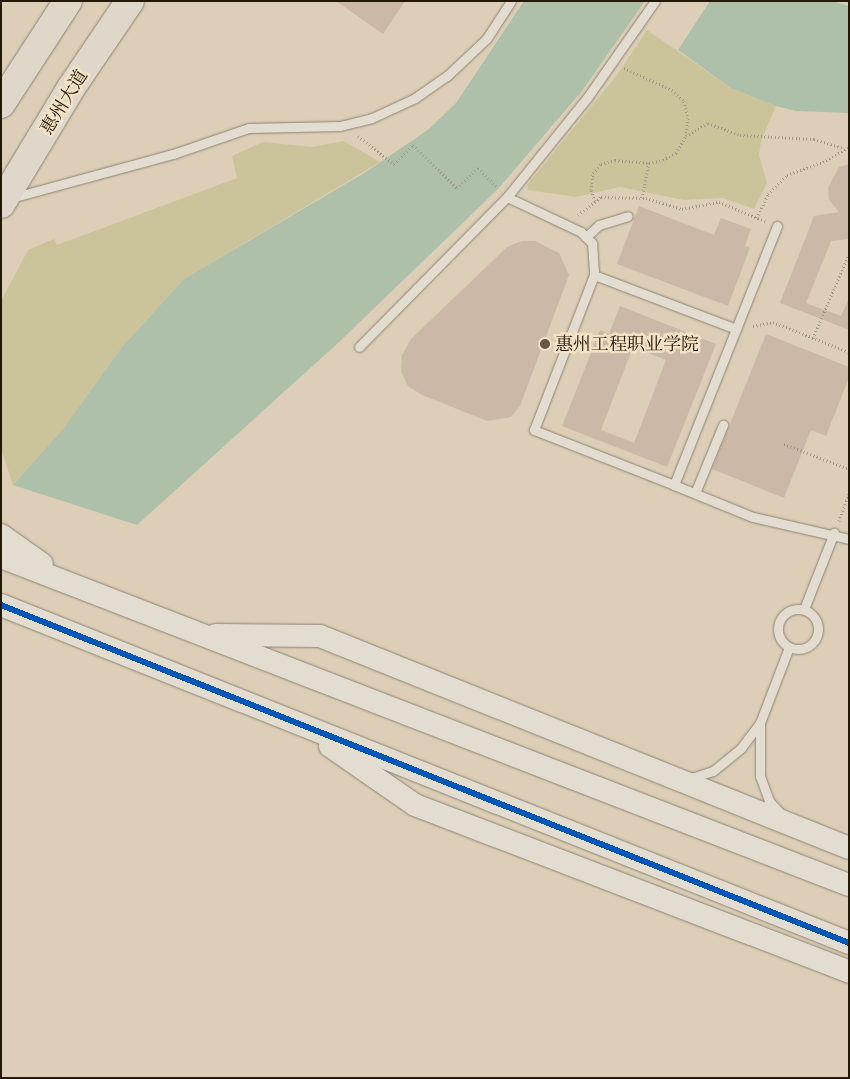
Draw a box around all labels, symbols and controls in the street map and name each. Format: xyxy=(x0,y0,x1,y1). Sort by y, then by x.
street label: 惠州大道 xyxy=(36,66,92,138)
place label: 惠州工程职业学院 xyxy=(555,333,699,355)
marker: 惠州工程职业学院 xyxy=(539,338,551,350)

